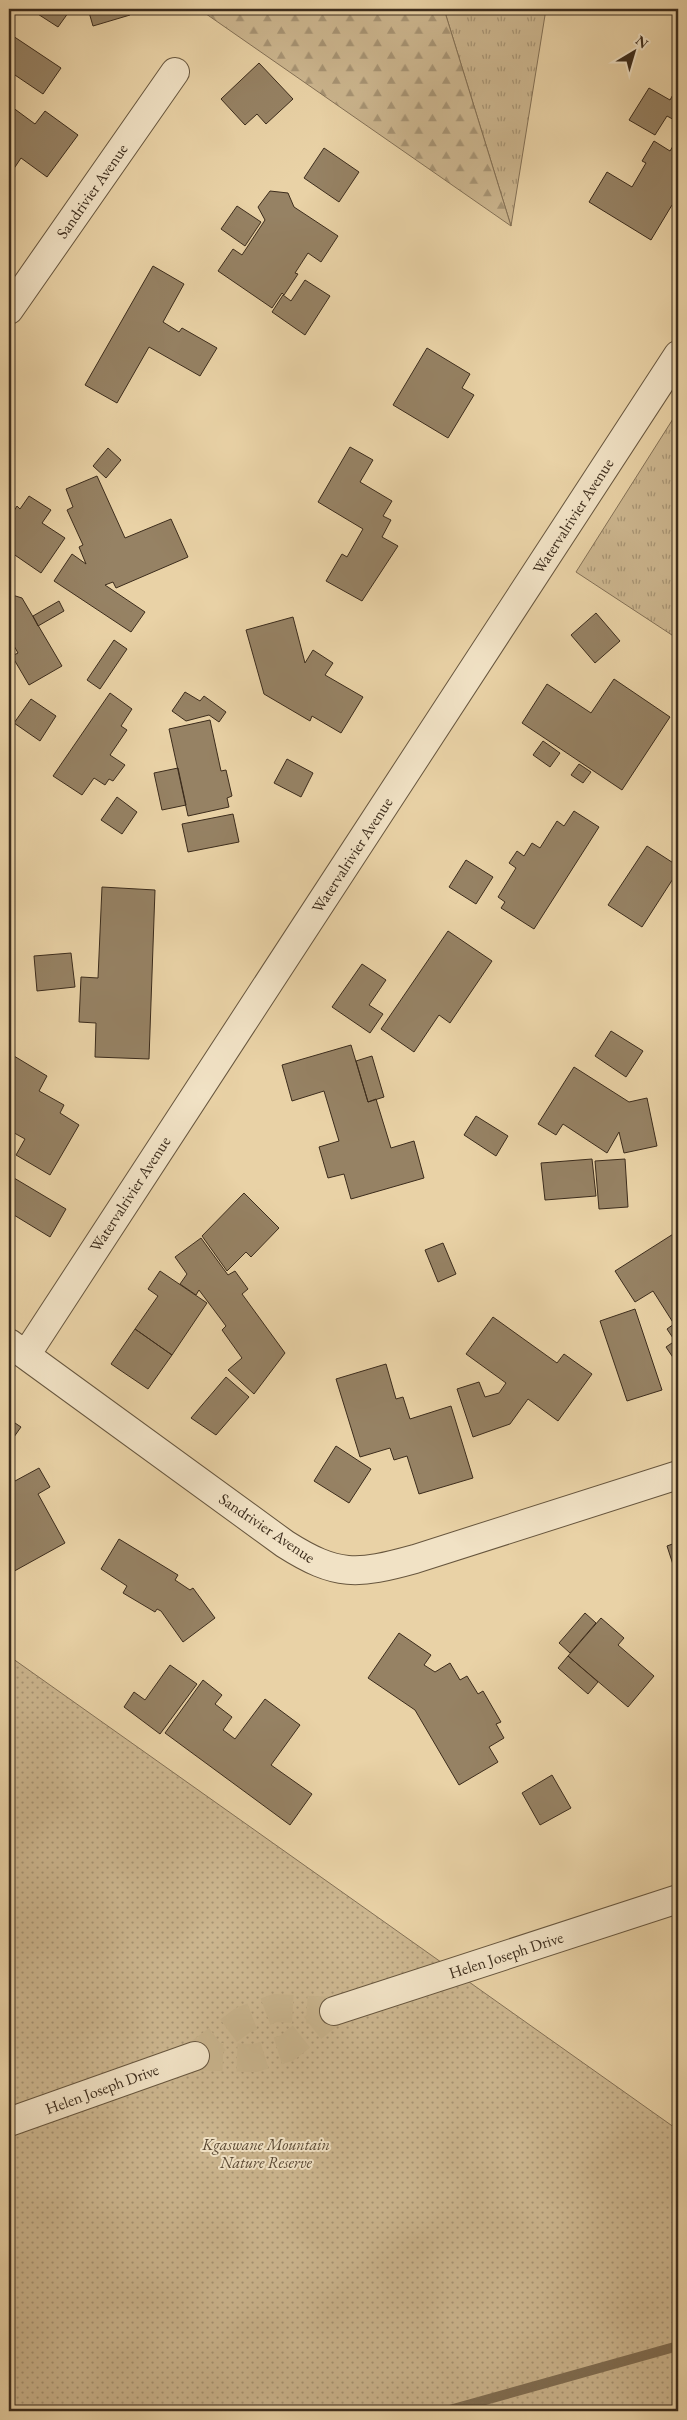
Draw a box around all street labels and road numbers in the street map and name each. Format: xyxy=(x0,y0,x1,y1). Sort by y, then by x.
street label: Sandrivier Avenue xyxy=(51,139,133,243)
street label: Watervalrivier Avenue xyxy=(528,454,618,578)
street label: Watervalrivier Avenue xyxy=(307,793,397,917)
street label: Watervalrivier Avenue xyxy=(85,1132,175,1256)
street label: Sandrivier Avenue xyxy=(215,1488,319,1568)
street label: Helen Joseph Drive xyxy=(446,1927,566,1983)
street label: Helen Joseph Drive xyxy=(42,2059,162,2119)

